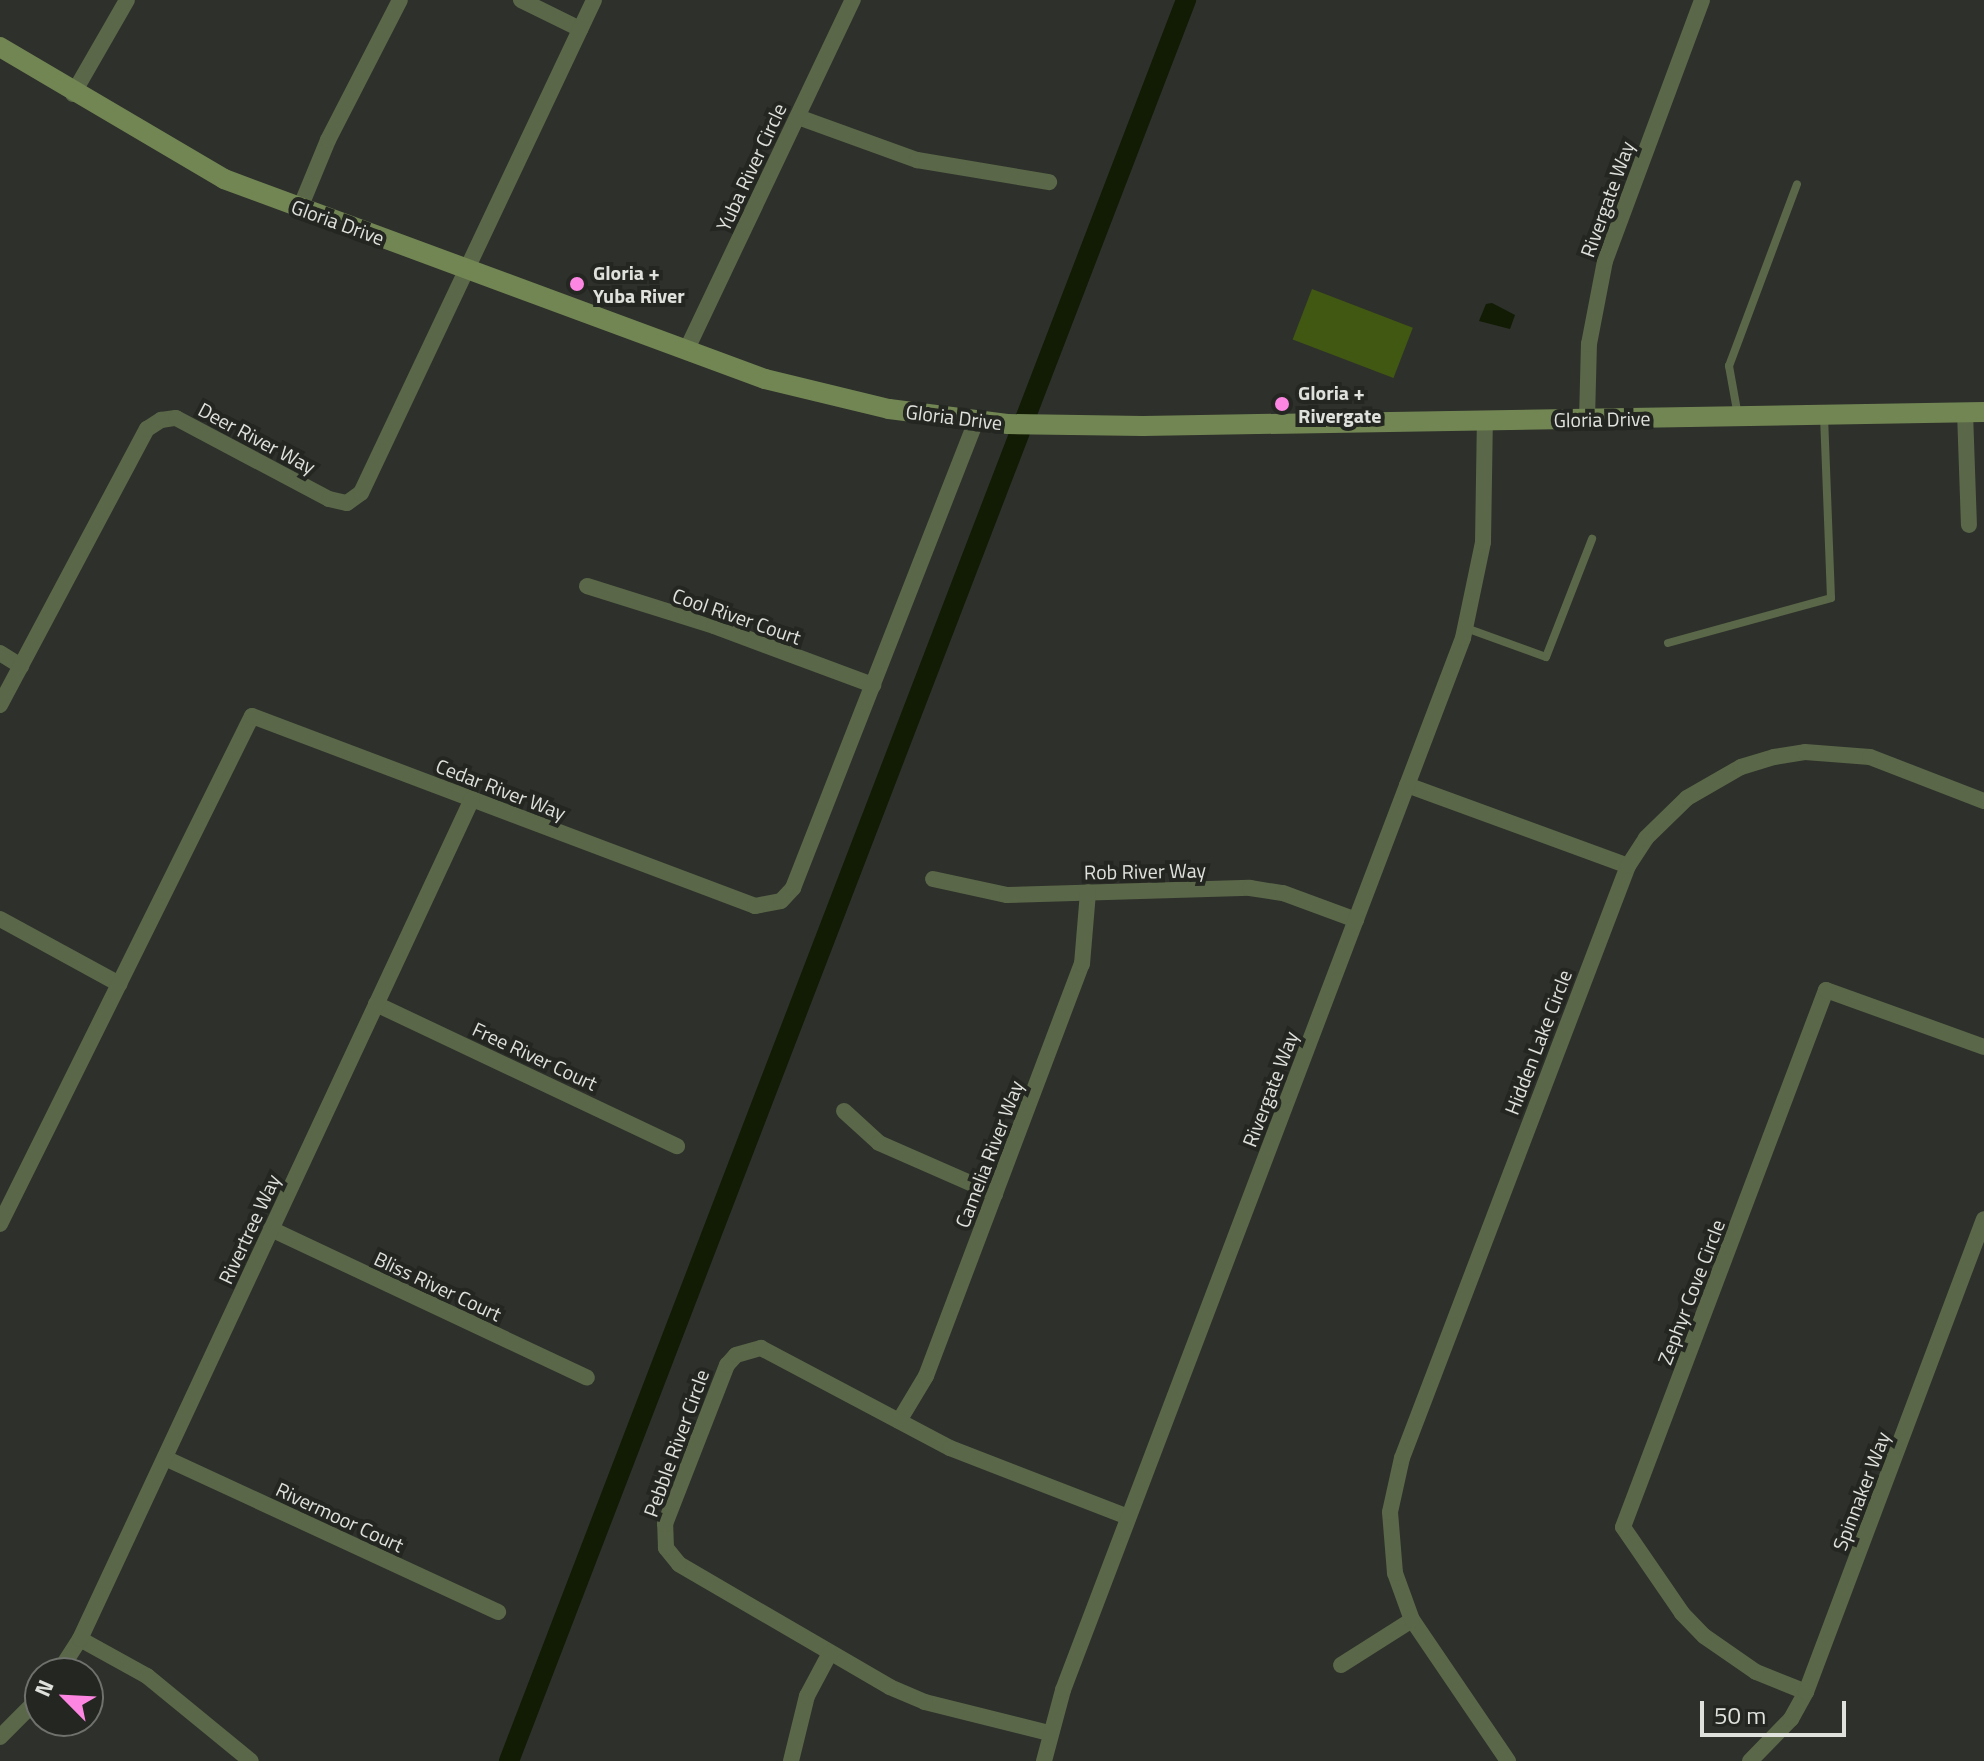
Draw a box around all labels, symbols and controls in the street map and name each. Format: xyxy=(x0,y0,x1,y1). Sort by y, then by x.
street label: Yuba River Circle xyxy=(711,99,791,235)
street label: Rivergate Way xyxy=(1575,138,1639,260)
street label: Gloria Drive xyxy=(288,194,388,250)
place label: Gloria + Yuba River xyxy=(593,260,685,307)
marker: Gloria + Yuba River xyxy=(568,275,586,293)
place label: Gloria + Rivergate xyxy=(1298,380,1381,427)
marker: Gloria + Rivergate xyxy=(1273,395,1291,413)
street label: Deer River Way xyxy=(194,397,320,479)
street label: Gloria Drive xyxy=(904,399,1004,435)
street label: Gloria Drive xyxy=(1553,406,1651,432)
street label: Cool River Court xyxy=(670,583,804,649)
street label: Cedar River Way xyxy=(433,753,569,825)
street label: Rob River Way xyxy=(1084,858,1206,884)
street label: Hidden Lake Circle xyxy=(1499,966,1577,1118)
street label: Free River Court xyxy=(469,1017,601,1095)
street label: Rivergate Way xyxy=(1237,1028,1303,1150)
street label: Camelia River Way xyxy=(950,1077,1028,1231)
street label: Rivertree Way xyxy=(213,1170,285,1288)
street label: Zephyr Cove Circle xyxy=(1652,1216,1730,1368)
street label: Bliss River Court xyxy=(371,1246,505,1326)
street label: Pebble River Circle xyxy=(638,1366,714,1520)
street label: Spinnaker Way xyxy=(1827,1428,1895,1554)
street label: Rivermoor Court xyxy=(272,1477,408,1557)
north arrow xyxy=(24,1657,104,1737)
text: N xyxy=(25,1674,63,1702)
scale bar xyxy=(1704,1685,1850,1735)
text: 50 m xyxy=(1714,1697,1766,1733)

